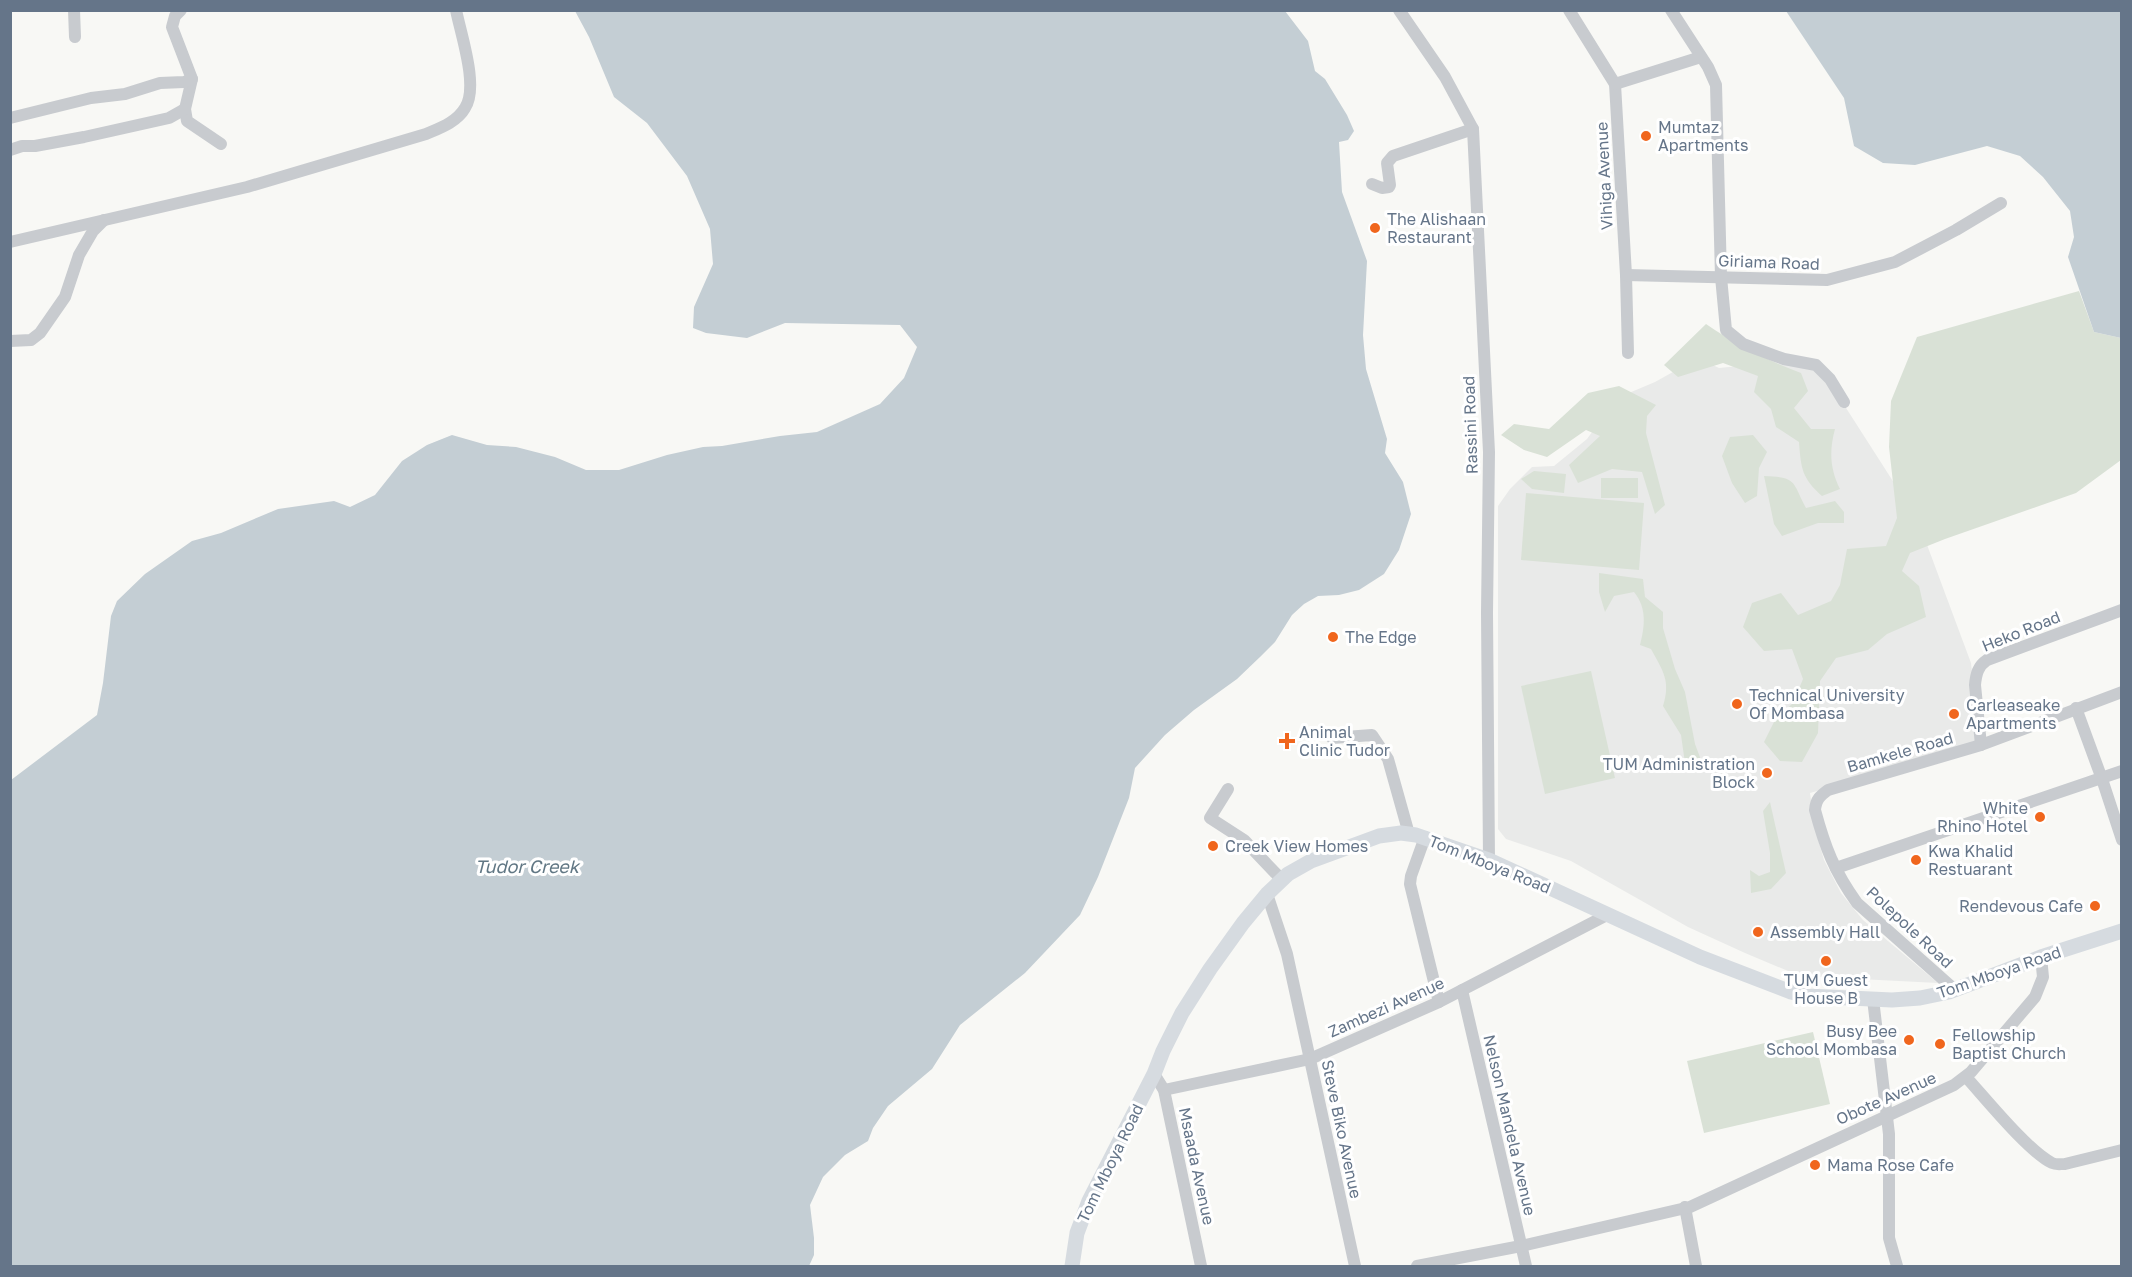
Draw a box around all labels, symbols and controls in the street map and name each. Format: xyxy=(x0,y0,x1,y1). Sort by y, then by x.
place label: Mumtaz Apartments xyxy=(1658,117,1749,155)
street label: Vihiga Avenue xyxy=(1591,121,1617,231)
marker: Mumtaz Apartments xyxy=(1639,129,1653,143)
place label: The Alishaan Restaurant xyxy=(1387,209,1486,247)
marker: The Alishaan Restaurant xyxy=(1368,221,1382,235)
street label: Giriama Road xyxy=(1718,250,1820,274)
street label: Rassini Road xyxy=(1458,376,1482,474)
street label: Heko Road xyxy=(1979,606,2063,656)
place label: The Edge xyxy=(1345,627,1417,647)
marker: The Edge xyxy=(1326,630,1340,644)
place label: Technical University Of Mombasa xyxy=(1749,685,1905,723)
place label: Carleaseake Apartments xyxy=(1966,695,2060,733)
marker: Technical University Of Mombasa xyxy=(1730,697,1744,711)
marker: Carleaseake Apartments xyxy=(1947,707,1961,721)
place label: Animal Clinic Tudor xyxy=(1299,722,1390,760)
street label: Bamkele Road xyxy=(1845,727,1955,777)
marker: Animal Clinic Tudor xyxy=(1280,734,1294,748)
place label: TUM Administration Block xyxy=(1603,754,1755,792)
marker: TUM Administration Block xyxy=(1760,766,1774,780)
place label: White Rhino Hotel xyxy=(1937,798,2028,836)
marker: White Rhino Hotel xyxy=(2033,810,2047,824)
street label: Tom Mboya Road xyxy=(1426,830,1554,898)
place label: Creek View Homes xyxy=(1225,836,1368,856)
marker: Creek View Homes xyxy=(1206,839,1220,853)
place label: Kwa Khalid Restuarant xyxy=(1928,841,2013,879)
marker: Kwa Khalid Restuarant xyxy=(1909,853,1923,867)
water label: Tudor Creek xyxy=(475,855,581,877)
street label: Polepole Road xyxy=(1863,882,1957,972)
place label: Rendevous Cafe xyxy=(1959,896,2083,916)
marker: Rendevous Cafe xyxy=(2088,899,2102,913)
place label: Assembly Hall xyxy=(1770,922,1880,942)
marker: Assembly Hall xyxy=(1751,925,1765,939)
street label: Tom Mboya Road xyxy=(1934,941,2064,1003)
marker: TUM Guest House B xyxy=(1819,954,1833,968)
place label: TUM Guest House B xyxy=(1784,970,1868,1008)
street label: Zambezi Avenue xyxy=(1325,972,1447,1042)
place label: Busy Bee School Mombasa xyxy=(1766,1021,1897,1059)
place label: Fellowship Baptist Church xyxy=(1952,1025,2066,1063)
street label: Nelson Mandela Avenue xyxy=(1479,1033,1541,1217)
marker: Busy Bee School Mombasa xyxy=(1902,1033,1916,1047)
marker: Fellowship Baptist Church xyxy=(1933,1037,1947,1051)
street label: Steve Biko Avenue xyxy=(1318,1058,1366,1200)
street label: Obote Avenue xyxy=(1833,1067,1939,1129)
street label: Tom Mboya Road xyxy=(1073,1100,1147,1226)
street label: Msaada Avenue xyxy=(1175,1105,1219,1227)
place label: Mama Rose Cafe xyxy=(1827,1155,1954,1175)
marker: Mama Rose Cafe xyxy=(1808,1158,1822,1172)

